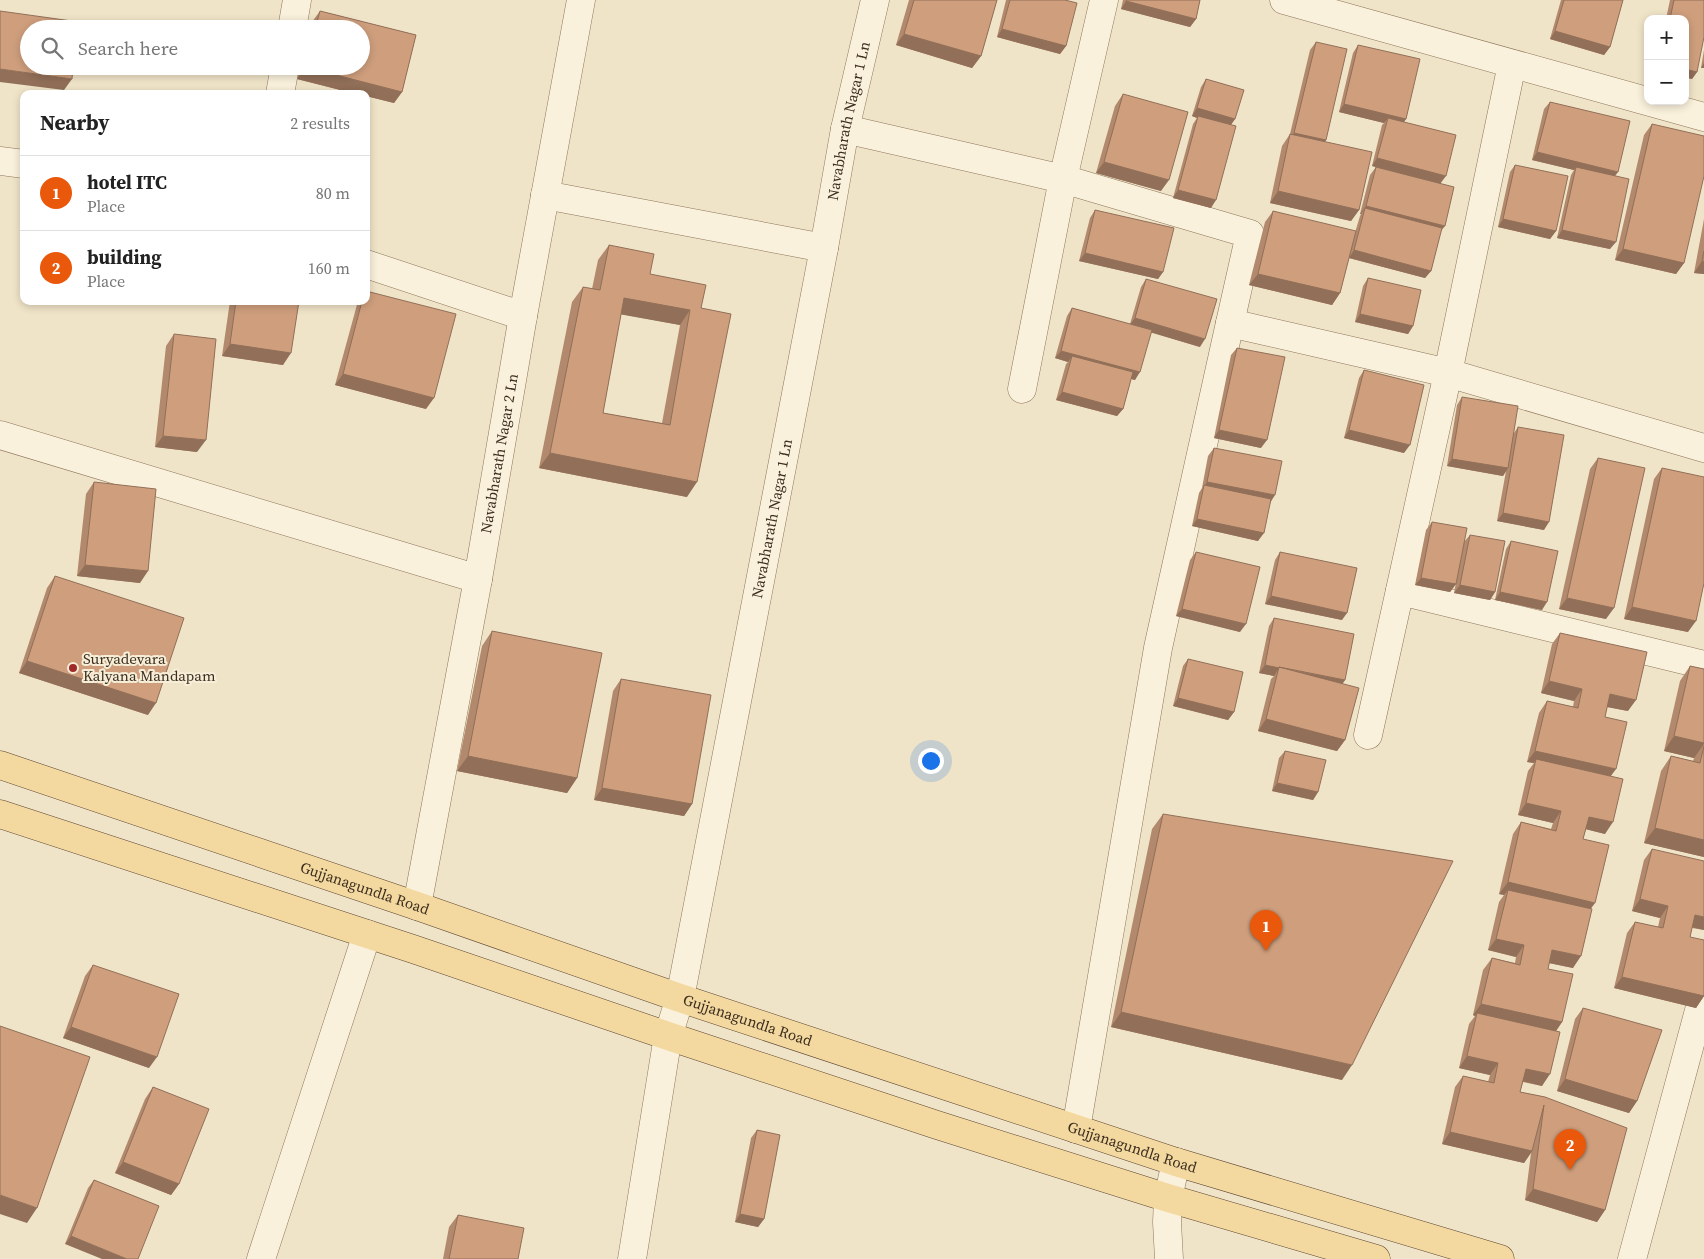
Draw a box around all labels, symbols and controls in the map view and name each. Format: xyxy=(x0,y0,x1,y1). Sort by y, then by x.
map controls xyxy=(1644,15,1689,105)
button: + xyxy=(1644,15,1689,60)
search box xyxy=(20,20,370,75)
icon: search xyxy=(38,34,66,62)
text: Search here xyxy=(78,35,178,61)
street label: Navabharath Nagar 1 Ln xyxy=(822,39,875,202)
button: − xyxy=(1644,60,1689,105)
text: Nearby xyxy=(40,108,110,137)
text: 2 results xyxy=(290,112,350,134)
text: hotel ITC xyxy=(87,169,167,195)
text: 1 xyxy=(52,182,60,204)
text: 80 m xyxy=(316,182,350,204)
text: Place xyxy=(87,195,125,217)
text: building xyxy=(87,244,162,270)
text: 2 xyxy=(52,257,60,279)
text: 160 m xyxy=(308,257,350,279)
text: Place xyxy=(87,270,125,292)
street label: Navabharath Nagar 2 Ln xyxy=(475,372,523,535)
street label: Navabharath Nagar 1 Ln xyxy=(746,437,797,600)
place label: Suryadevara Kalyana Mandapam xyxy=(83,648,216,686)
marker: Suryadevara Kalyana Mandapam xyxy=(67,662,79,674)
your location xyxy=(918,748,944,774)
street label: Gujjanagundla Road xyxy=(298,856,433,920)
pin: 1 xyxy=(1250,910,1282,951)
street label: Gujjanagundla Road xyxy=(680,989,816,1051)
street label: Gujjanagundla Road xyxy=(1065,1116,1200,1178)
pin: 2 xyxy=(1554,1129,1586,1170)

